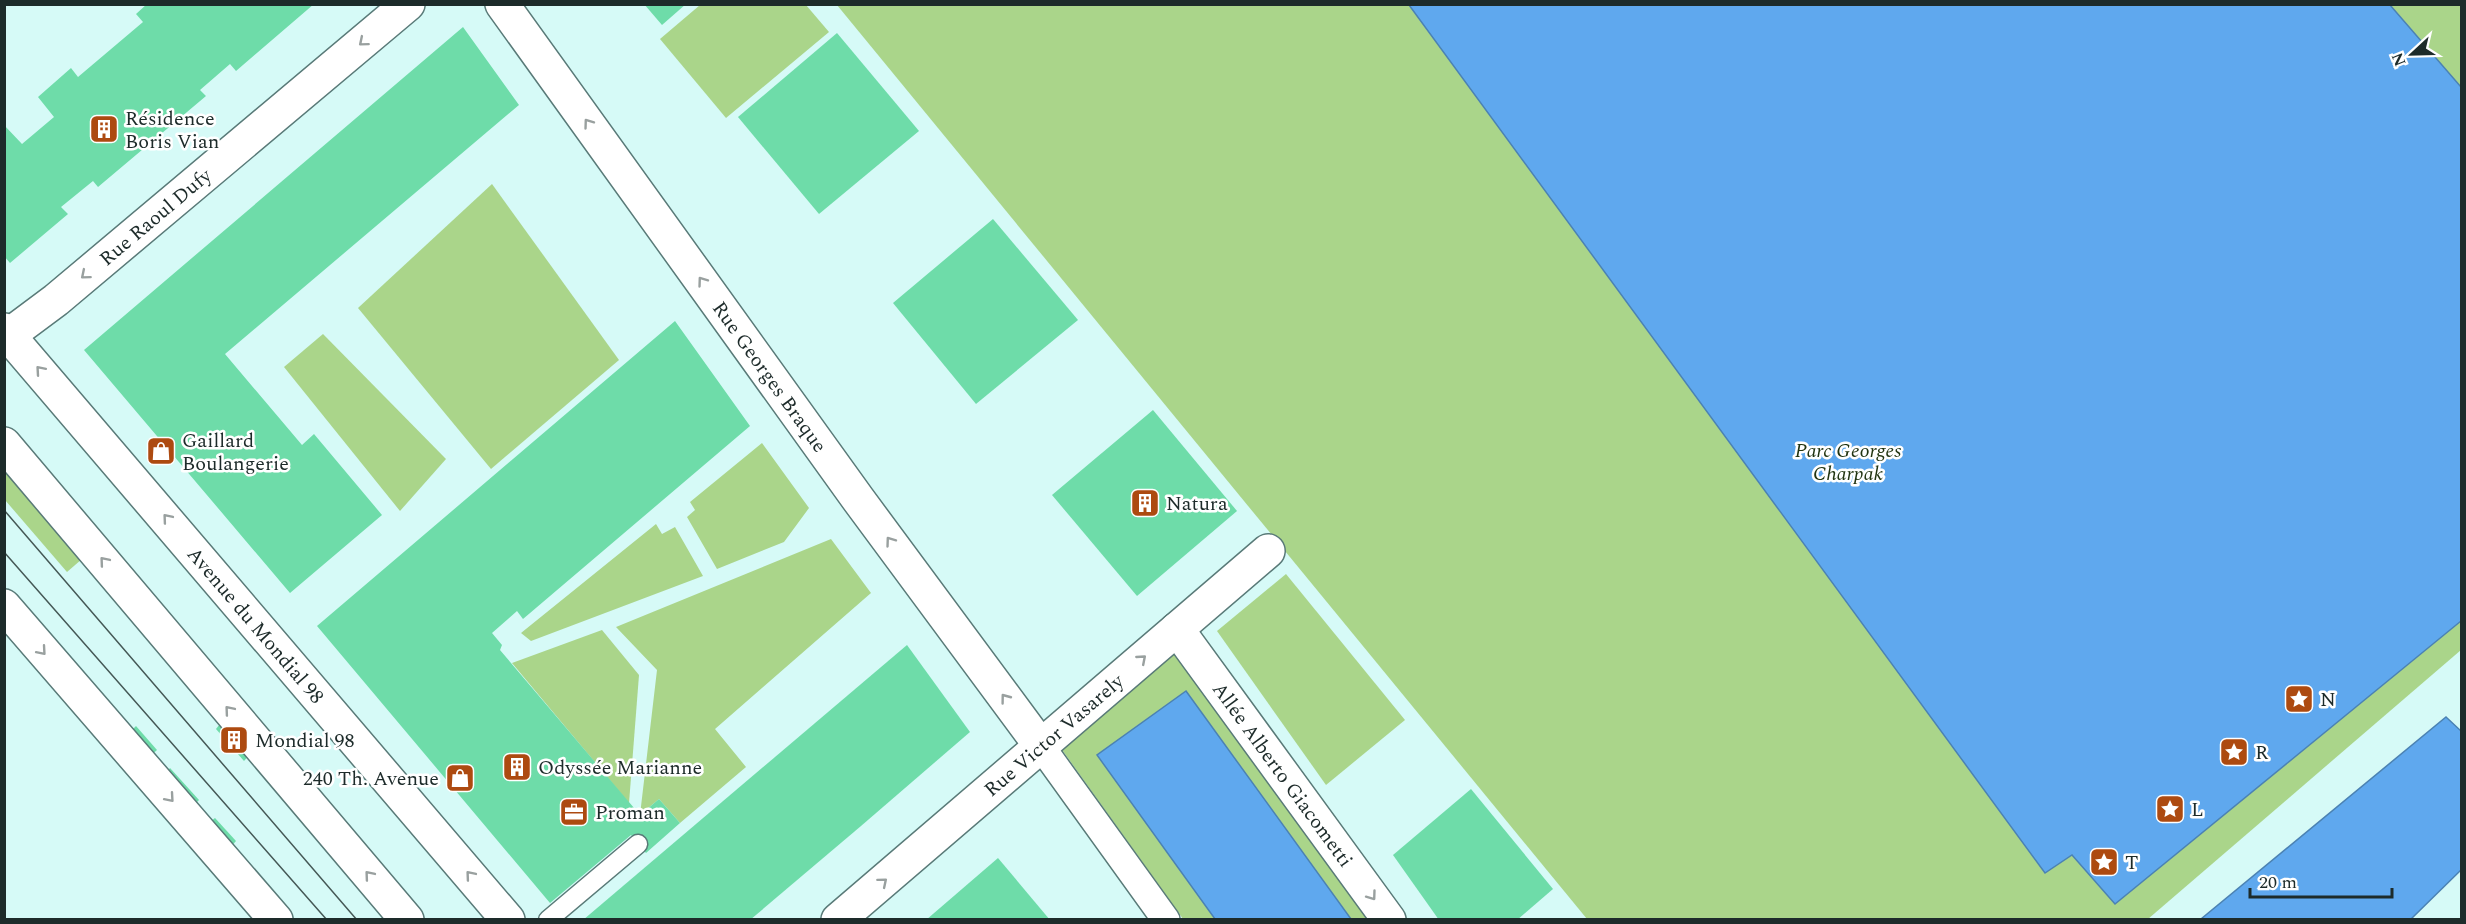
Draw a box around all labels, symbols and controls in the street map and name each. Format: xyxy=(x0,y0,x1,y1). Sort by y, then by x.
north arrow xyxy=(2382,24,2442,84)
one-way arrow xyxy=(359,34,370,45)
text: N xyxy=(2385,49,2413,70)
place label: Résidence Boris Vian xyxy=(125,104,219,157)
building icon: Résidence Boris Vian xyxy=(88,113,120,145)
one-way arrow xyxy=(584,118,595,129)
street label: Rue Raoul Dufy xyxy=(93,161,219,274)
one-way arrow xyxy=(81,268,92,279)
one-way arrow xyxy=(698,277,709,288)
street label: Rue Georges Braque xyxy=(704,295,834,459)
one-way arrow xyxy=(36,367,47,377)
place label: Gaillard Boulangerie xyxy=(182,426,289,479)
shop icon: Gaillard Boulangerie xyxy=(145,435,177,467)
park label: Parc Georges Charpak xyxy=(1795,436,1901,489)
building icon: Natura xyxy=(1129,487,1161,519)
place label: Natura xyxy=(1166,489,1228,519)
one-way arrow xyxy=(163,514,174,525)
one-way arrow xyxy=(886,537,897,548)
street label: Avenue du Mondial 98 xyxy=(179,541,331,711)
one-way arrow xyxy=(100,557,111,568)
one-way arrow xyxy=(35,644,46,655)
one-way arrow xyxy=(1135,655,1146,666)
street label: Rue Victor Vasarely xyxy=(978,666,1132,804)
street label: Allée Alberto Giacometti xyxy=(1204,676,1360,874)
place icon: N xyxy=(2283,683,2315,715)
place label: N xyxy=(2320,685,2336,715)
one-way arrow xyxy=(1002,694,1013,705)
one-way arrow xyxy=(226,706,237,717)
building icon: Mondial 98 xyxy=(218,724,250,756)
place label: Mondial 98 xyxy=(255,726,355,756)
place icon: R xyxy=(2218,736,2250,768)
place label: R xyxy=(2255,738,2269,768)
building icon: Odyssée Marianne xyxy=(501,751,533,783)
place label: Odyssée Marianne xyxy=(538,753,702,783)
shop icon: 240 Th. Avenue xyxy=(444,762,476,794)
place label: 240 Th. Avenue xyxy=(303,764,439,794)
one-way arrow xyxy=(163,791,174,802)
place icon: L xyxy=(2154,793,2186,825)
place label: L xyxy=(2191,795,2204,825)
office icon: Proman xyxy=(558,796,590,828)
place label: Proman xyxy=(595,798,665,828)
place icon: T xyxy=(2088,846,2120,878)
place label: T xyxy=(2125,848,2138,878)
scale bar xyxy=(2250,861,2392,899)
text: 20 m xyxy=(2259,869,2297,896)
one-way arrow xyxy=(365,871,376,882)
one-way arrow xyxy=(466,871,477,882)
one-way arrow xyxy=(876,878,887,889)
one-way arrow xyxy=(1365,890,1376,901)

